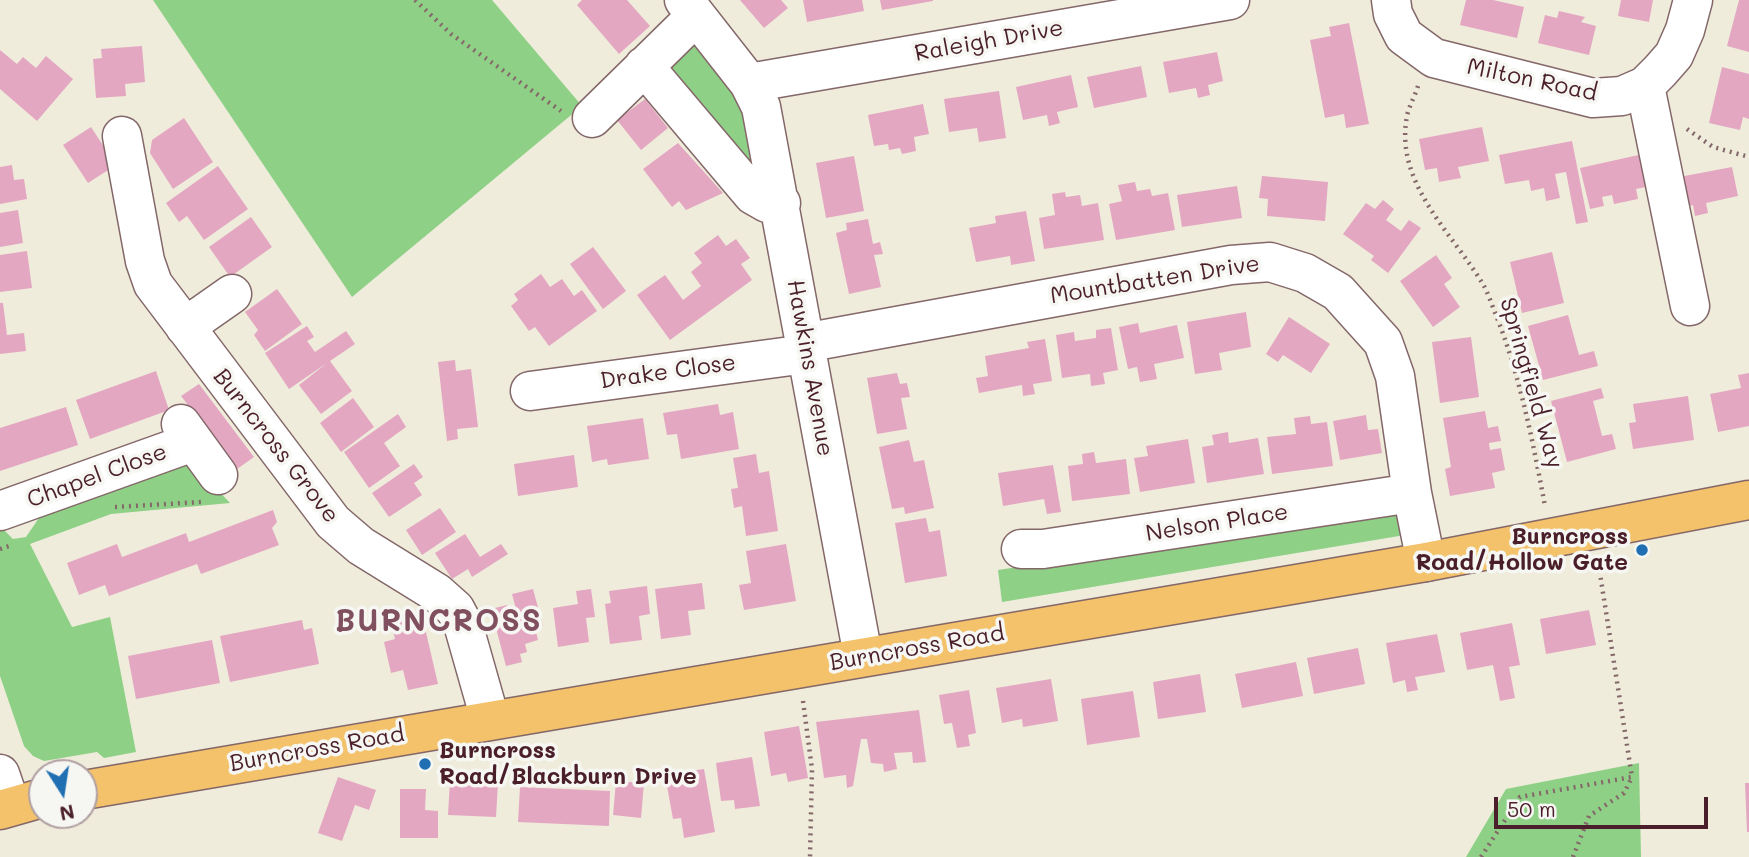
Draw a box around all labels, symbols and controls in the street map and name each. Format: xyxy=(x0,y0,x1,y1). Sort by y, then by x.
street label: Raleigh Drive xyxy=(912,14,1066,68)
street label: Milton Road xyxy=(1464,53,1600,107)
street label: Mountbatten Drive xyxy=(1048,250,1262,310)
street label: Hawkins Avenue xyxy=(781,278,839,458)
street label: Springfield Way xyxy=(1493,294,1569,472)
street label: Drake Close xyxy=(598,349,738,395)
street label: Burncross Grove xyxy=(207,363,345,529)
street label: Chapel Close xyxy=(23,438,171,514)
street label: Nelson Place xyxy=(1144,498,1290,548)
place label: Burncross Road/Hollow Gate xyxy=(1415,523,1628,577)
marker: Burncross Road/Hollow Gate xyxy=(1634,542,1650,558)
district label: BURNCROSS xyxy=(336,604,542,640)
street label: Burncross Road xyxy=(828,619,1006,677)
street label: Burncross Road xyxy=(228,720,406,778)
place label: Burncross Road/Blackburn Drive xyxy=(439,737,697,791)
marker: Burncross Road/Blackburn Drive xyxy=(417,756,433,772)
north arrow xyxy=(28,759,98,829)
scale bar xyxy=(1497,784,1710,828)
text: 50 m xyxy=(1507,795,1556,822)
text: N xyxy=(57,799,77,827)

